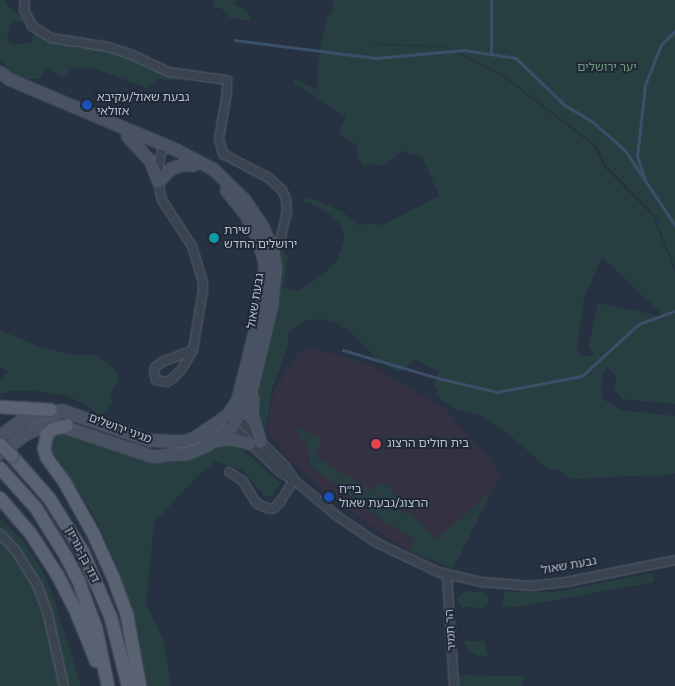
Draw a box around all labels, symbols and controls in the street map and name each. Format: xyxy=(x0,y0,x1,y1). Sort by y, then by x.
park label: יער ירושלים xyxy=(577,61,637,75)
place label: גבעת שאול/עקיבא אזולאי xyxy=(97,91,189,119)
marker: גבעת שאול/עקיבא אזולאי xyxy=(81,99,93,111)
place label: שירת ירושלים החדש xyxy=(224,224,297,252)
marker: שירת ירושלים החדש xyxy=(208,232,220,244)
street label: גבעת שאול xyxy=(245,272,267,330)
street label: מגיני ירושלים xyxy=(87,411,153,447)
marker: בית חולים הרצוג xyxy=(369,437,383,451)
place label: בית חולים הרצוג xyxy=(387,437,469,451)
place label: בי״ח הרצוג/גבעת שאול xyxy=(339,483,428,511)
marker: בי״ח הרצוג/גבעת שאול xyxy=(323,491,335,503)
street label: דוד בן-גוריון xyxy=(62,525,102,585)
street label: גבעת שאול xyxy=(540,554,598,578)
street label: הר תמיר xyxy=(442,609,460,651)

